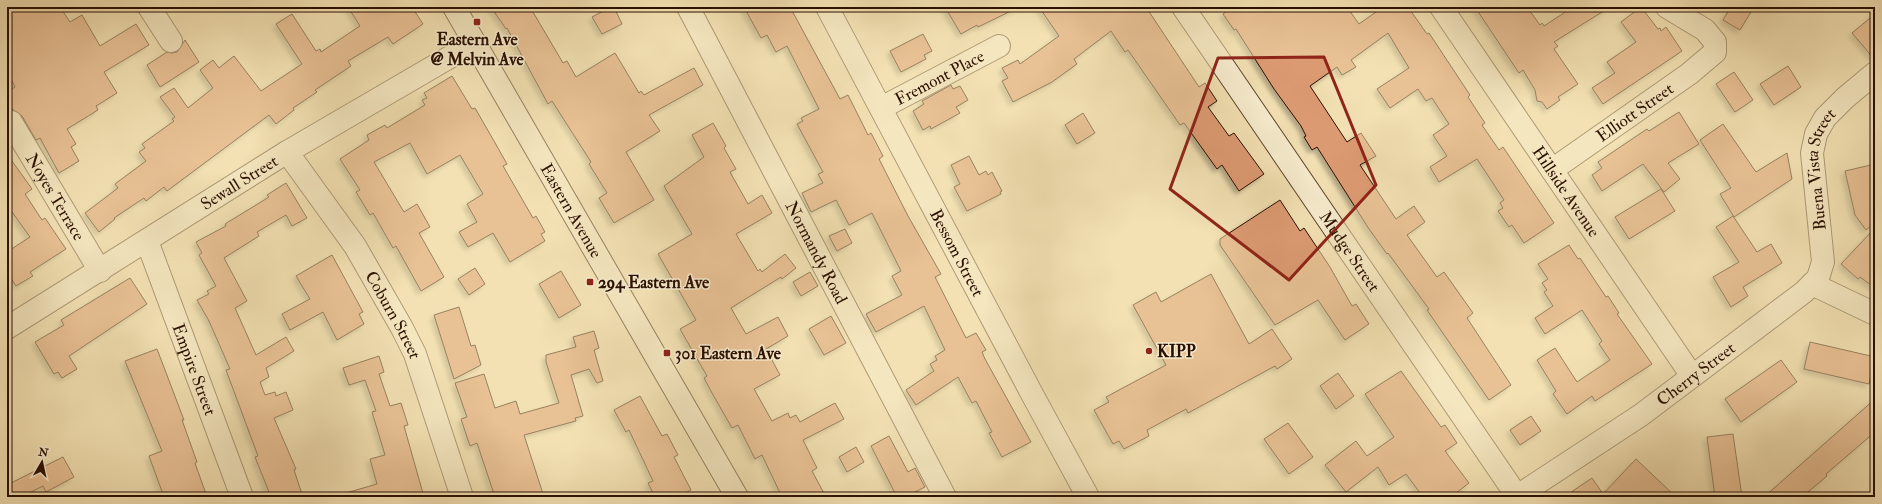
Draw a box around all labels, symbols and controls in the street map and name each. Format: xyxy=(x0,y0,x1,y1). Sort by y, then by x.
marker: Eastern Ave @ Melvin Ave xyxy=(472,17,482,27)
place label: Eastern Ave @ Melvin Ave xyxy=(430,29,524,70)
street label: Fremont Place xyxy=(891,45,988,109)
street label: Elliott Street xyxy=(1592,78,1678,146)
street label: Buena Vista Street xyxy=(1801,103,1840,231)
street label: Hillside Avenue xyxy=(1528,142,1605,241)
street label: Noyes Terrace xyxy=(21,149,90,244)
street label: Sewall Street xyxy=(196,150,282,214)
street label: Eastern Avenue xyxy=(536,160,607,261)
street label: Normandy Road xyxy=(781,197,853,308)
street label: Bessom Street xyxy=(925,205,989,300)
street label: Mudge Street xyxy=(1315,207,1385,296)
street label: Coburn Street xyxy=(361,267,426,362)
place label: 294 Eastern Ave xyxy=(598,272,710,293)
marker: 294 Eastern Ave xyxy=(585,277,595,287)
street label: Empire Street xyxy=(168,321,221,419)
street label: Cherry Street xyxy=(1652,337,1740,410)
place label: KIPP xyxy=(1157,341,1196,362)
place label: 301 Eastern Ave xyxy=(675,343,782,364)
marker: KIPP xyxy=(1144,346,1154,356)
marker: 301 Eastern Ave xyxy=(662,348,672,358)
north arrow xyxy=(22,442,62,482)
text: N xyxy=(37,445,50,460)

